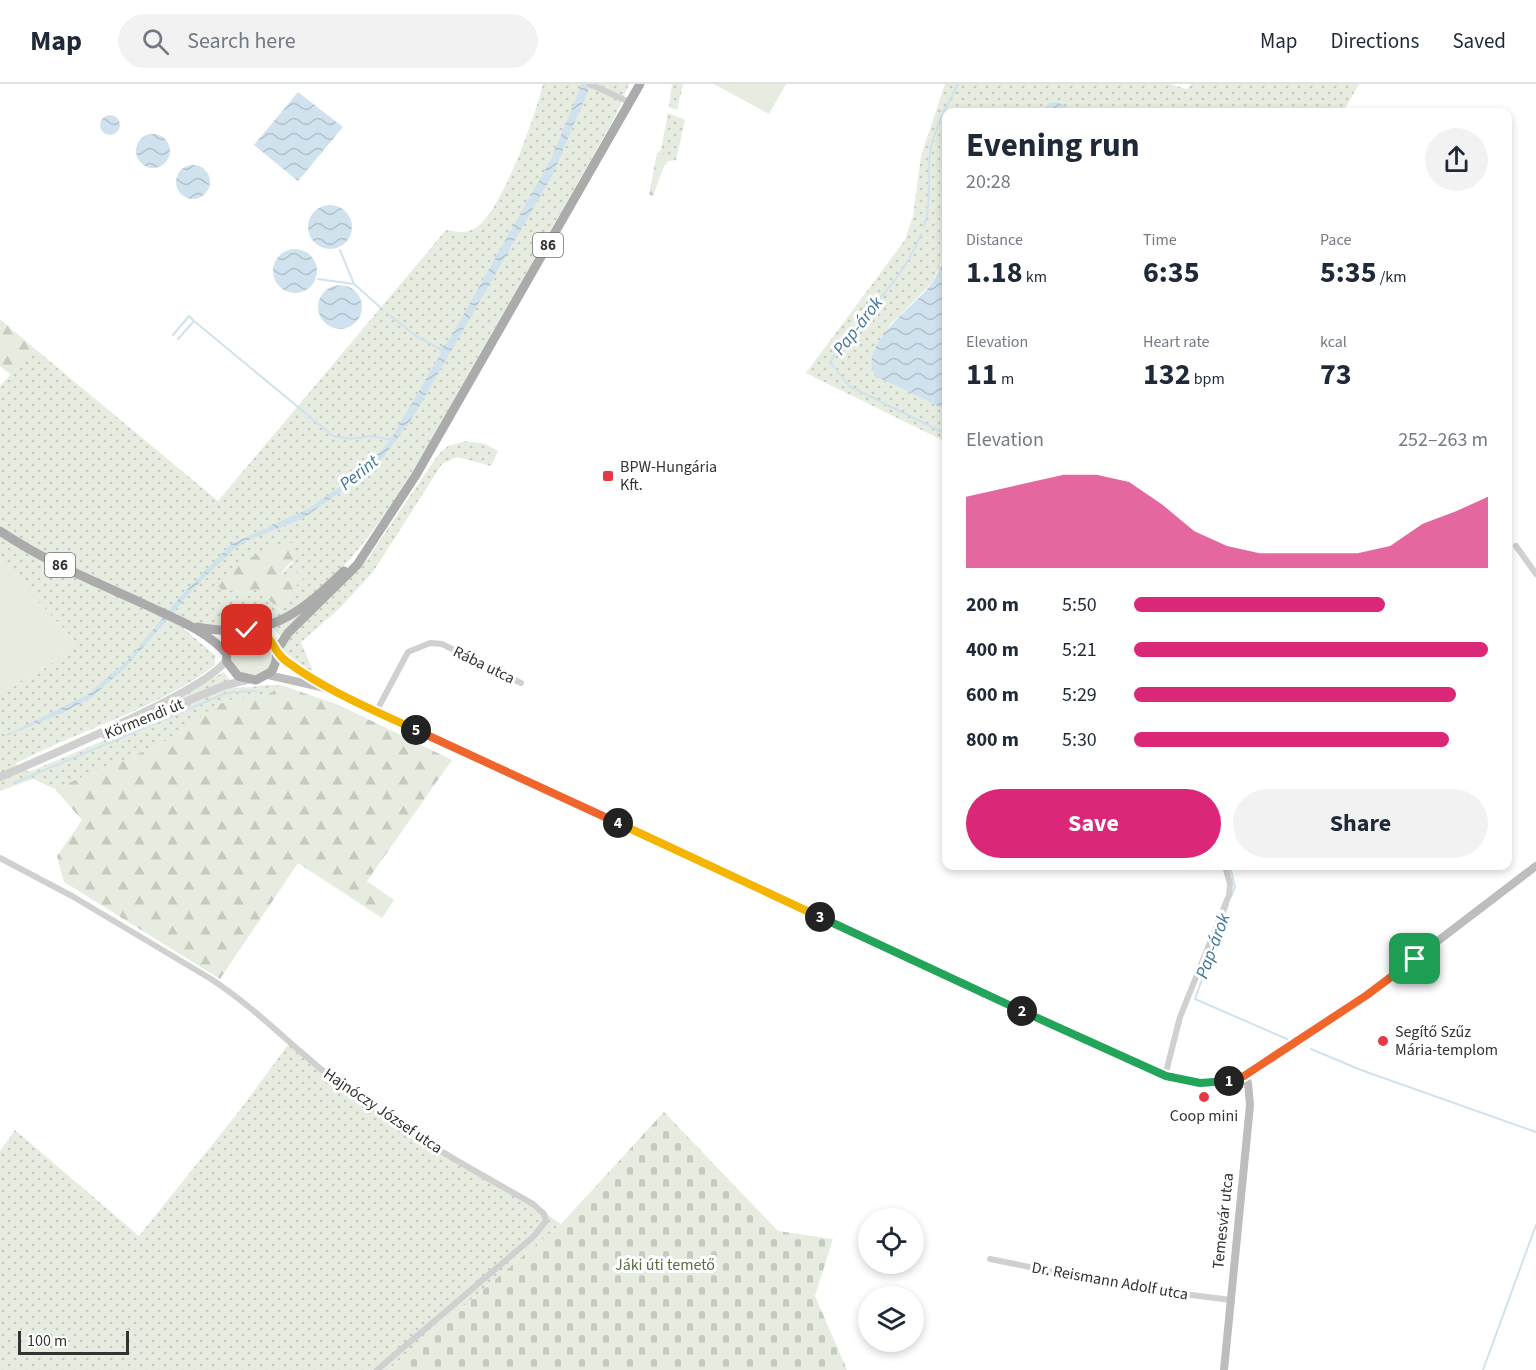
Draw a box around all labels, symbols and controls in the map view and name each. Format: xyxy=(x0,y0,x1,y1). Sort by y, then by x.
search box xyxy=(118,14,538,68)
text: Map xyxy=(30,21,82,61)
icon: search xyxy=(139,25,172,58)
text: Search here xyxy=(187,25,296,57)
text: Map xyxy=(1260,26,1298,56)
text: Directions xyxy=(1331,26,1419,56)
text: Saved xyxy=(1452,26,1506,56)
text: Evening run xyxy=(966,122,1140,169)
button: share xyxy=(1425,128,1488,191)
text: 20:28 xyxy=(966,168,1011,196)
text: Distance xyxy=(966,229,1023,251)
text: Time xyxy=(1143,229,1177,251)
text: Pace xyxy=(1320,229,1351,251)
road number: 86 xyxy=(533,233,563,257)
text: 1.18 xyxy=(966,251,1023,294)
text: 6:35 xyxy=(1143,251,1200,294)
text: 5:35 xyxy=(1320,251,1377,294)
text: km xyxy=(1023,266,1047,288)
text: /km xyxy=(1377,266,1407,288)
water label: Pap-árok xyxy=(827,291,889,361)
text: Elevation xyxy=(966,331,1028,353)
text: Heart rate xyxy=(1143,331,1210,353)
text: kcal xyxy=(1320,331,1347,353)
text: 11 xyxy=(966,353,998,396)
text: 132 xyxy=(1143,353,1191,396)
text: 73 xyxy=(1320,353,1352,396)
text: m xyxy=(998,368,1014,390)
text: bpm xyxy=(1191,368,1225,390)
text: Elevation xyxy=(966,426,1044,454)
text: 252–263 m xyxy=(1398,426,1488,454)
water label: Perint xyxy=(334,449,385,497)
place label: BPW-Hungária Kft. xyxy=(620,456,717,496)
marker: BPW-Hungária Kft. xyxy=(601,469,615,483)
road number: 86 xyxy=(45,553,75,577)
text: 200 m xyxy=(966,591,1019,619)
text: 5:50 xyxy=(1062,591,1097,619)
pin xyxy=(221,604,272,655)
icon: check xyxy=(230,613,263,646)
text: 400 m xyxy=(966,636,1019,664)
text: 5:21 xyxy=(1062,636,1097,664)
street label: Rába utca xyxy=(449,641,519,689)
text: 600 m xyxy=(966,681,1019,709)
text: 5:29 xyxy=(1062,681,1097,709)
street label: Körmendi út xyxy=(101,693,187,745)
pin: 5 xyxy=(401,715,431,745)
text: 5 xyxy=(412,719,420,741)
text: 800 m xyxy=(966,726,1019,754)
text: 5:30 xyxy=(1062,726,1097,754)
button: Save xyxy=(966,789,1221,858)
button: Share xyxy=(1233,789,1488,858)
pin: 4 xyxy=(603,808,633,838)
text: 4 xyxy=(614,812,622,834)
pin: 3 xyxy=(805,902,835,932)
text: 3 xyxy=(816,906,824,928)
water label: Pap-árok xyxy=(1190,909,1237,982)
pin xyxy=(1389,933,1440,984)
icon: arrive xyxy=(1398,942,1431,975)
pin: 2 xyxy=(1007,996,1037,1026)
text: 2 xyxy=(1018,1000,1026,1022)
place label: Segítő Szűz Mária-templom xyxy=(1395,1021,1498,1061)
marker: Segítő Szűz Mária-templom xyxy=(1376,1034,1390,1048)
street label: Hajnóczy József utca xyxy=(319,1063,447,1159)
pin: 1 xyxy=(1214,1066,1244,1096)
text: 1 xyxy=(1225,1070,1233,1092)
marker: Coop mini xyxy=(1197,1090,1211,1104)
place label: Coop mini xyxy=(1170,1105,1238,1127)
street label: Temesvár utca xyxy=(1207,1172,1239,1270)
map controls xyxy=(858,1208,924,1352)
button: locate xyxy=(858,1208,924,1274)
park label: Jáki úti temető xyxy=(615,1254,715,1276)
street label: Dr. Reismann Adolf utca xyxy=(1030,1256,1190,1306)
button: layers xyxy=(858,1286,924,1352)
scale bar xyxy=(18,1328,129,1356)
text: 100 m xyxy=(27,1330,67,1352)

